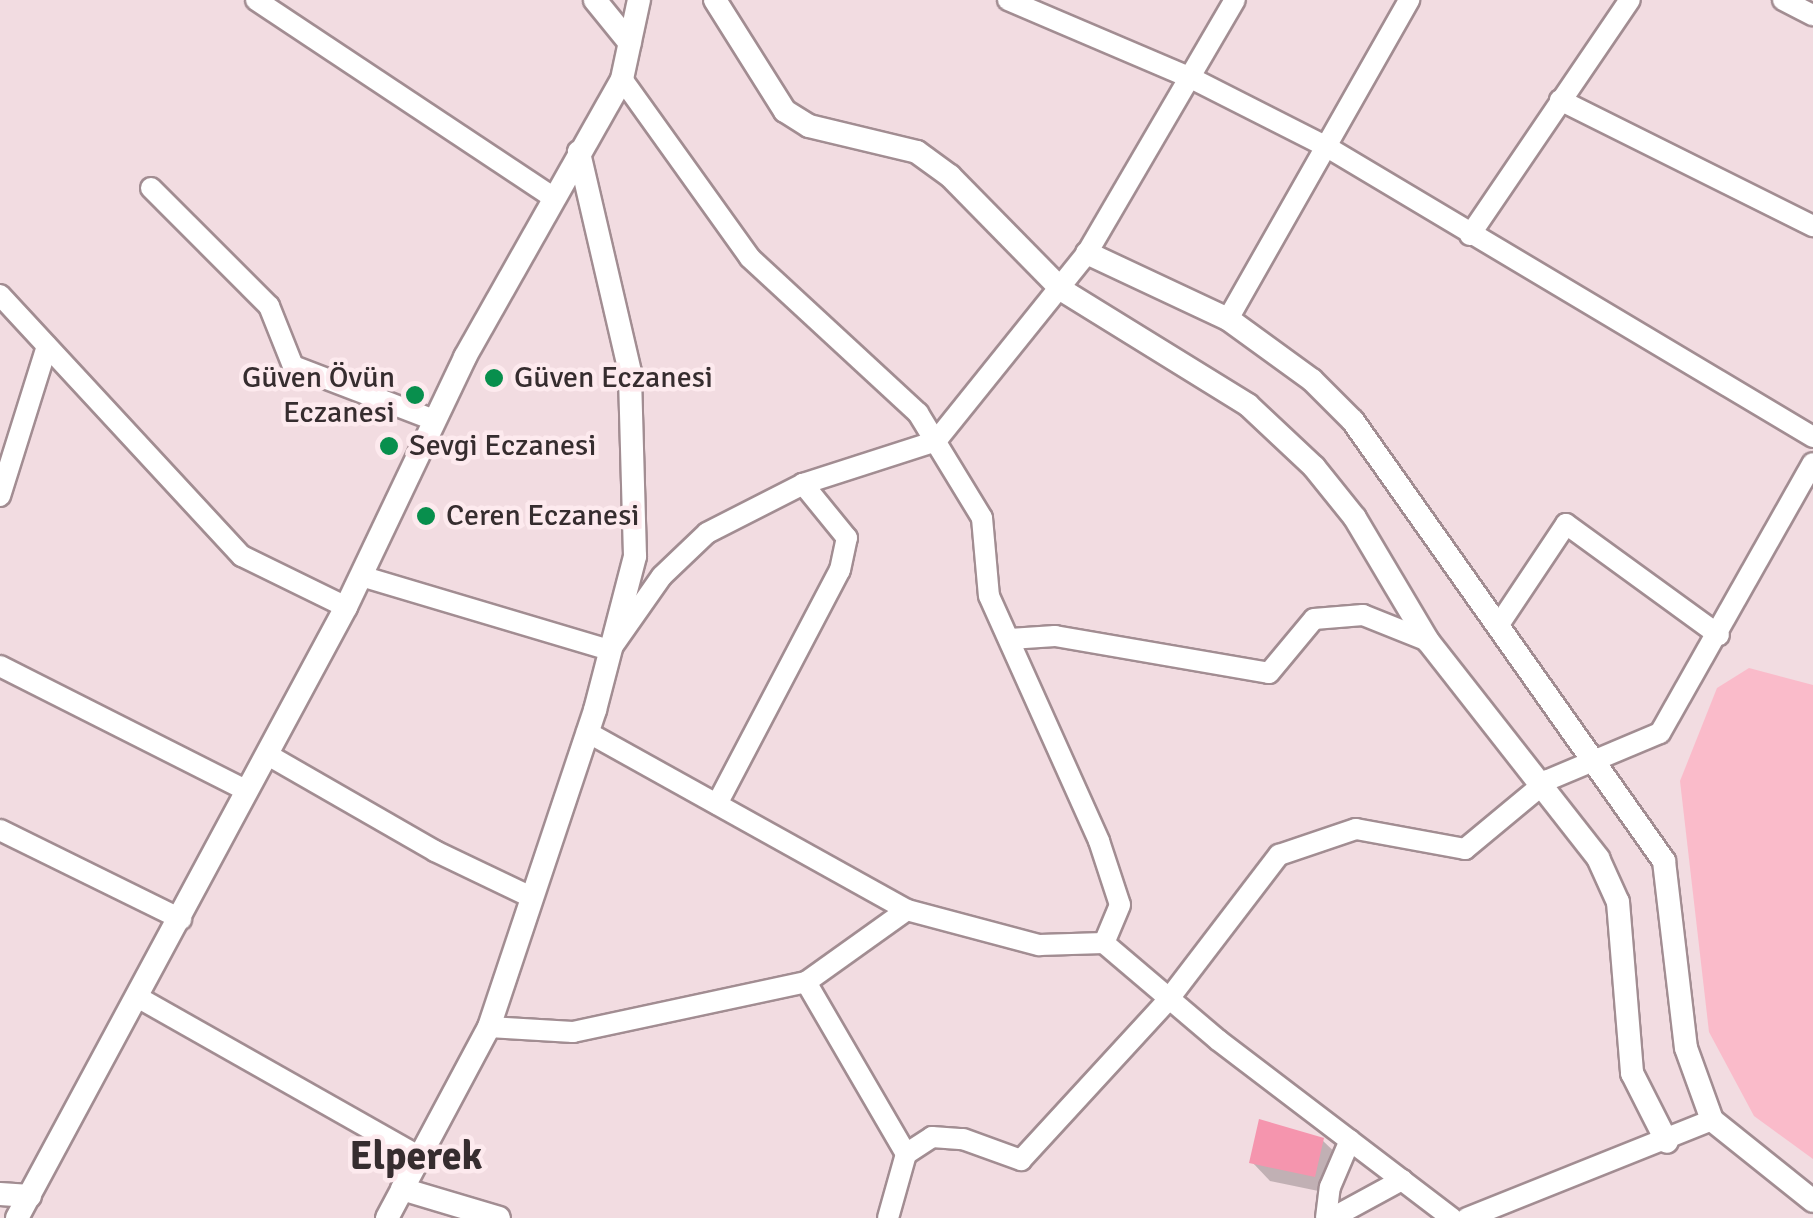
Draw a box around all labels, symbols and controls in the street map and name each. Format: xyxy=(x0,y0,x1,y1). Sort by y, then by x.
place label: Güven Övün Eczanesi xyxy=(242,360,395,430)
place label: Güven Eczanesi xyxy=(514,360,713,396)
marker: Güven Eczanesi xyxy=(483,367,505,389)
marker: Güven Övün Eczanesi xyxy=(404,384,426,406)
place label: Sevgi Eczanesi xyxy=(409,428,596,464)
marker: Sevgi Eczanesi xyxy=(378,435,400,457)
place label: Ceren Eczanesi xyxy=(446,498,639,534)
marker: Ceren Eczanesi xyxy=(415,505,437,527)
district label: Elperek xyxy=(350,1132,482,1180)

